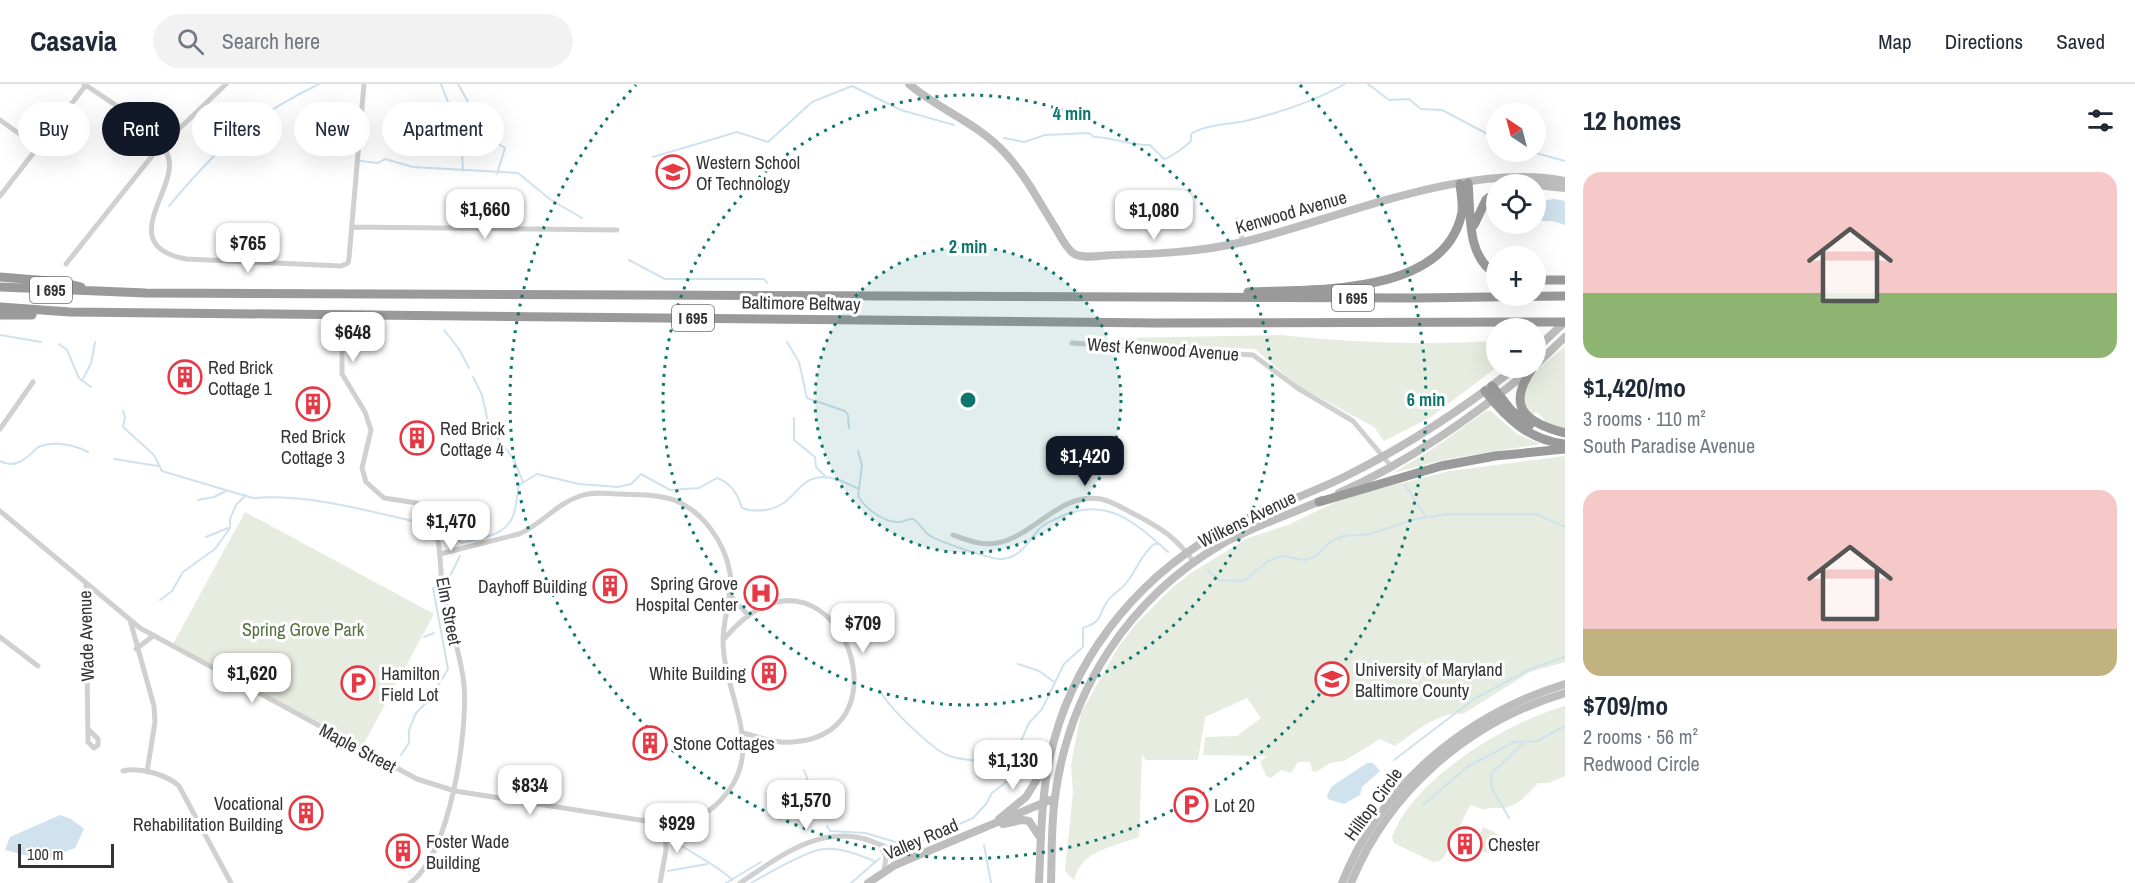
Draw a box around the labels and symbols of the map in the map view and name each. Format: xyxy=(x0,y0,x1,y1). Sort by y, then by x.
text: 4 min xyxy=(1053,101,1091,126)
north arrow xyxy=(1486,102,1546,162)
place label: Western School Of Technology xyxy=(696,150,800,196)
school or university icon: Western School Of Technology xyxy=(655,154,691,190)
street label: Kenwood Avenue xyxy=(1232,184,1350,240)
pin: $1,660 xyxy=(436,189,534,240)
pin: $1,080 xyxy=(1105,190,1203,241)
pin: $765 xyxy=(212,223,284,274)
text: 2 min xyxy=(949,234,987,259)
road number: I 695 xyxy=(30,277,72,303)
road number: I 695 xyxy=(1332,285,1374,311)
street label: Baltimore Beltway xyxy=(741,289,861,317)
road number: I 695 xyxy=(672,305,714,331)
pin: $648 xyxy=(317,312,389,363)
street label: West Kenwood Avenue xyxy=(1086,331,1240,367)
place label: Red Brick Cottage 1 xyxy=(208,355,273,401)
building icon: Red Brick Cottage 1 xyxy=(167,359,203,395)
building icon: Red Brick Cottage 3 xyxy=(295,386,331,422)
text: 6 min xyxy=(1407,387,1445,412)
centre of rings xyxy=(958,390,978,410)
place label: Red Brick Cottage 4 xyxy=(440,416,505,462)
building icon: Red Brick Cottage 4 xyxy=(399,420,435,456)
place label: Red Brick Cottage 3 xyxy=(281,424,346,470)
pin: $1,420 xyxy=(1036,436,1134,487)
street label: Wilkens Avenue xyxy=(1194,485,1300,553)
pin: $1,470 xyxy=(402,501,500,552)
building icon: Dayhoff Building xyxy=(592,568,628,604)
place label: Spring Grove Hospital Center xyxy=(635,571,738,617)
place label: Dayhoff Building xyxy=(478,574,588,599)
street label: Elm Street xyxy=(430,575,468,647)
hospital icon: Spring Grove Hospital Center xyxy=(743,575,779,611)
street label: Wade Avenue xyxy=(72,590,100,682)
pin: $709 xyxy=(827,603,899,654)
park label: Spring Grove Park xyxy=(242,617,365,642)
pin: $1,620 xyxy=(203,653,301,704)
building icon: White Building xyxy=(751,655,787,691)
place label: University of Maryland Baltimore County xyxy=(1355,657,1503,703)
place label: Hamilton Field Lot xyxy=(381,661,440,707)
place label: White Building xyxy=(649,661,747,686)
school or university icon: University of Maryland Baltimore County xyxy=(1314,661,1350,697)
parking icon: Hamilton Field Lot xyxy=(340,665,376,701)
street label: Maple Street xyxy=(315,717,401,779)
building icon: Stone Cottages xyxy=(632,725,668,761)
place label: Stone Cottages xyxy=(673,731,775,756)
pin: $1,130 xyxy=(964,740,1062,791)
street label: Hilltop Circle xyxy=(1338,762,1408,846)
pin: $834 xyxy=(494,765,566,816)
pin: $1,570 xyxy=(757,780,855,831)
parking icon: Lot 20 xyxy=(1173,787,1209,823)
place label: Vocational Rehabilitation Building xyxy=(133,791,284,837)
place label: Lot 20 xyxy=(1214,793,1255,818)
building icon: Vocational Rehabilitation Building xyxy=(288,795,324,831)
pin: $929 xyxy=(641,803,713,854)
street label: Valley Road xyxy=(880,812,962,866)
building icon: Chester xyxy=(1447,826,1483,862)
place label: Foster Wade Building xyxy=(426,829,509,875)
place label: Chester xyxy=(1488,832,1540,857)
building icon: Foster Wade Building xyxy=(385,833,421,869)
scale bar xyxy=(18,841,114,868)

